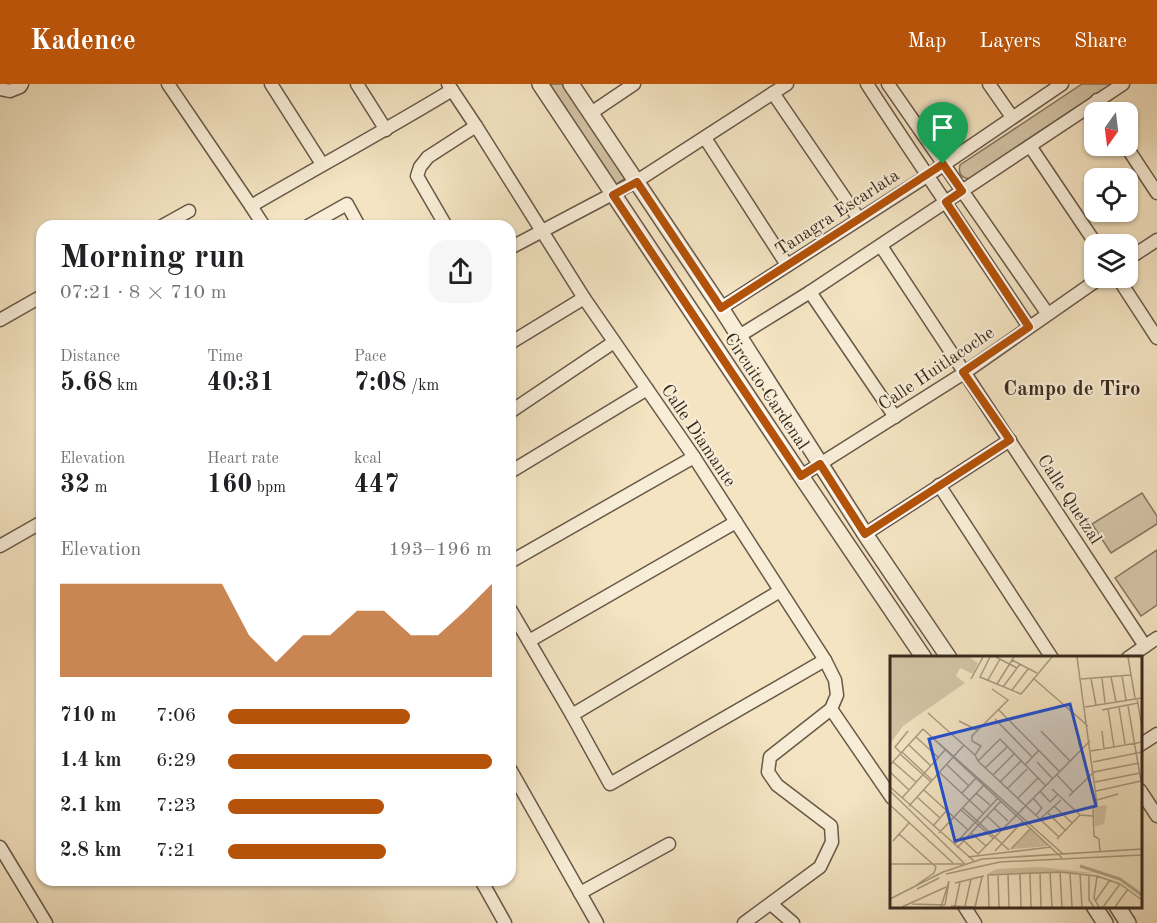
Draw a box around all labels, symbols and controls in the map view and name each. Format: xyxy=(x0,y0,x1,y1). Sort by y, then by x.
text: Kadence xyxy=(30,28,136,56)
text: Map xyxy=(907,31,946,52)
text: Layers xyxy=(979,31,1041,52)
text: Share xyxy=(1074,31,1127,52)
pin xyxy=(917,102,968,164)
north arrow xyxy=(1084,102,1138,156)
map controls xyxy=(1084,102,1138,288)
icon: arrive xyxy=(926,111,959,144)
street label: Tanagra Escarlata xyxy=(772,166,903,260)
button: locate xyxy=(1084,168,1138,222)
button: layers xyxy=(1084,234,1138,288)
button: share xyxy=(429,240,492,303)
text: Morning run xyxy=(60,242,245,275)
text: 07:21 · 8 × 710 m xyxy=(60,283,227,303)
street label: Calle Huitlacoche xyxy=(875,324,998,414)
street label: Circuito Cardenal xyxy=(721,330,812,453)
text: Distance xyxy=(60,349,120,365)
text: Time xyxy=(207,349,243,365)
text: Pace xyxy=(354,349,386,365)
text: 5.68 xyxy=(60,370,113,396)
text: 40:31 xyxy=(207,370,275,396)
text: 7:08 xyxy=(354,370,407,396)
text: km xyxy=(113,378,138,394)
text: /km xyxy=(407,378,439,394)
district label: Campo de Tiro xyxy=(1003,379,1141,400)
street label: Calle Diamante xyxy=(657,381,739,490)
text: Elevation xyxy=(60,451,125,467)
text: Heart rate xyxy=(207,451,279,467)
text: kcal xyxy=(354,451,382,467)
street label: Calle Quetzal xyxy=(1034,452,1105,548)
text: 32 xyxy=(60,472,90,498)
text: 160 xyxy=(207,472,252,498)
text: 447 xyxy=(354,472,399,498)
text: m xyxy=(90,480,107,496)
text: bpm xyxy=(252,480,286,496)
text: Elevation xyxy=(60,540,141,560)
text: 193–196 m xyxy=(389,540,492,560)
inset map xyxy=(890,656,1142,908)
text: 710 m xyxy=(60,706,116,726)
text: 7:06 xyxy=(156,706,196,726)
text: 1.4 km xyxy=(60,751,122,771)
text: 6:29 xyxy=(156,751,196,771)
text: 2.1 km xyxy=(60,796,122,816)
text: 7:23 xyxy=(156,796,196,816)
text: 2.8 km xyxy=(60,841,122,861)
text: 7:21 xyxy=(156,841,196,861)

